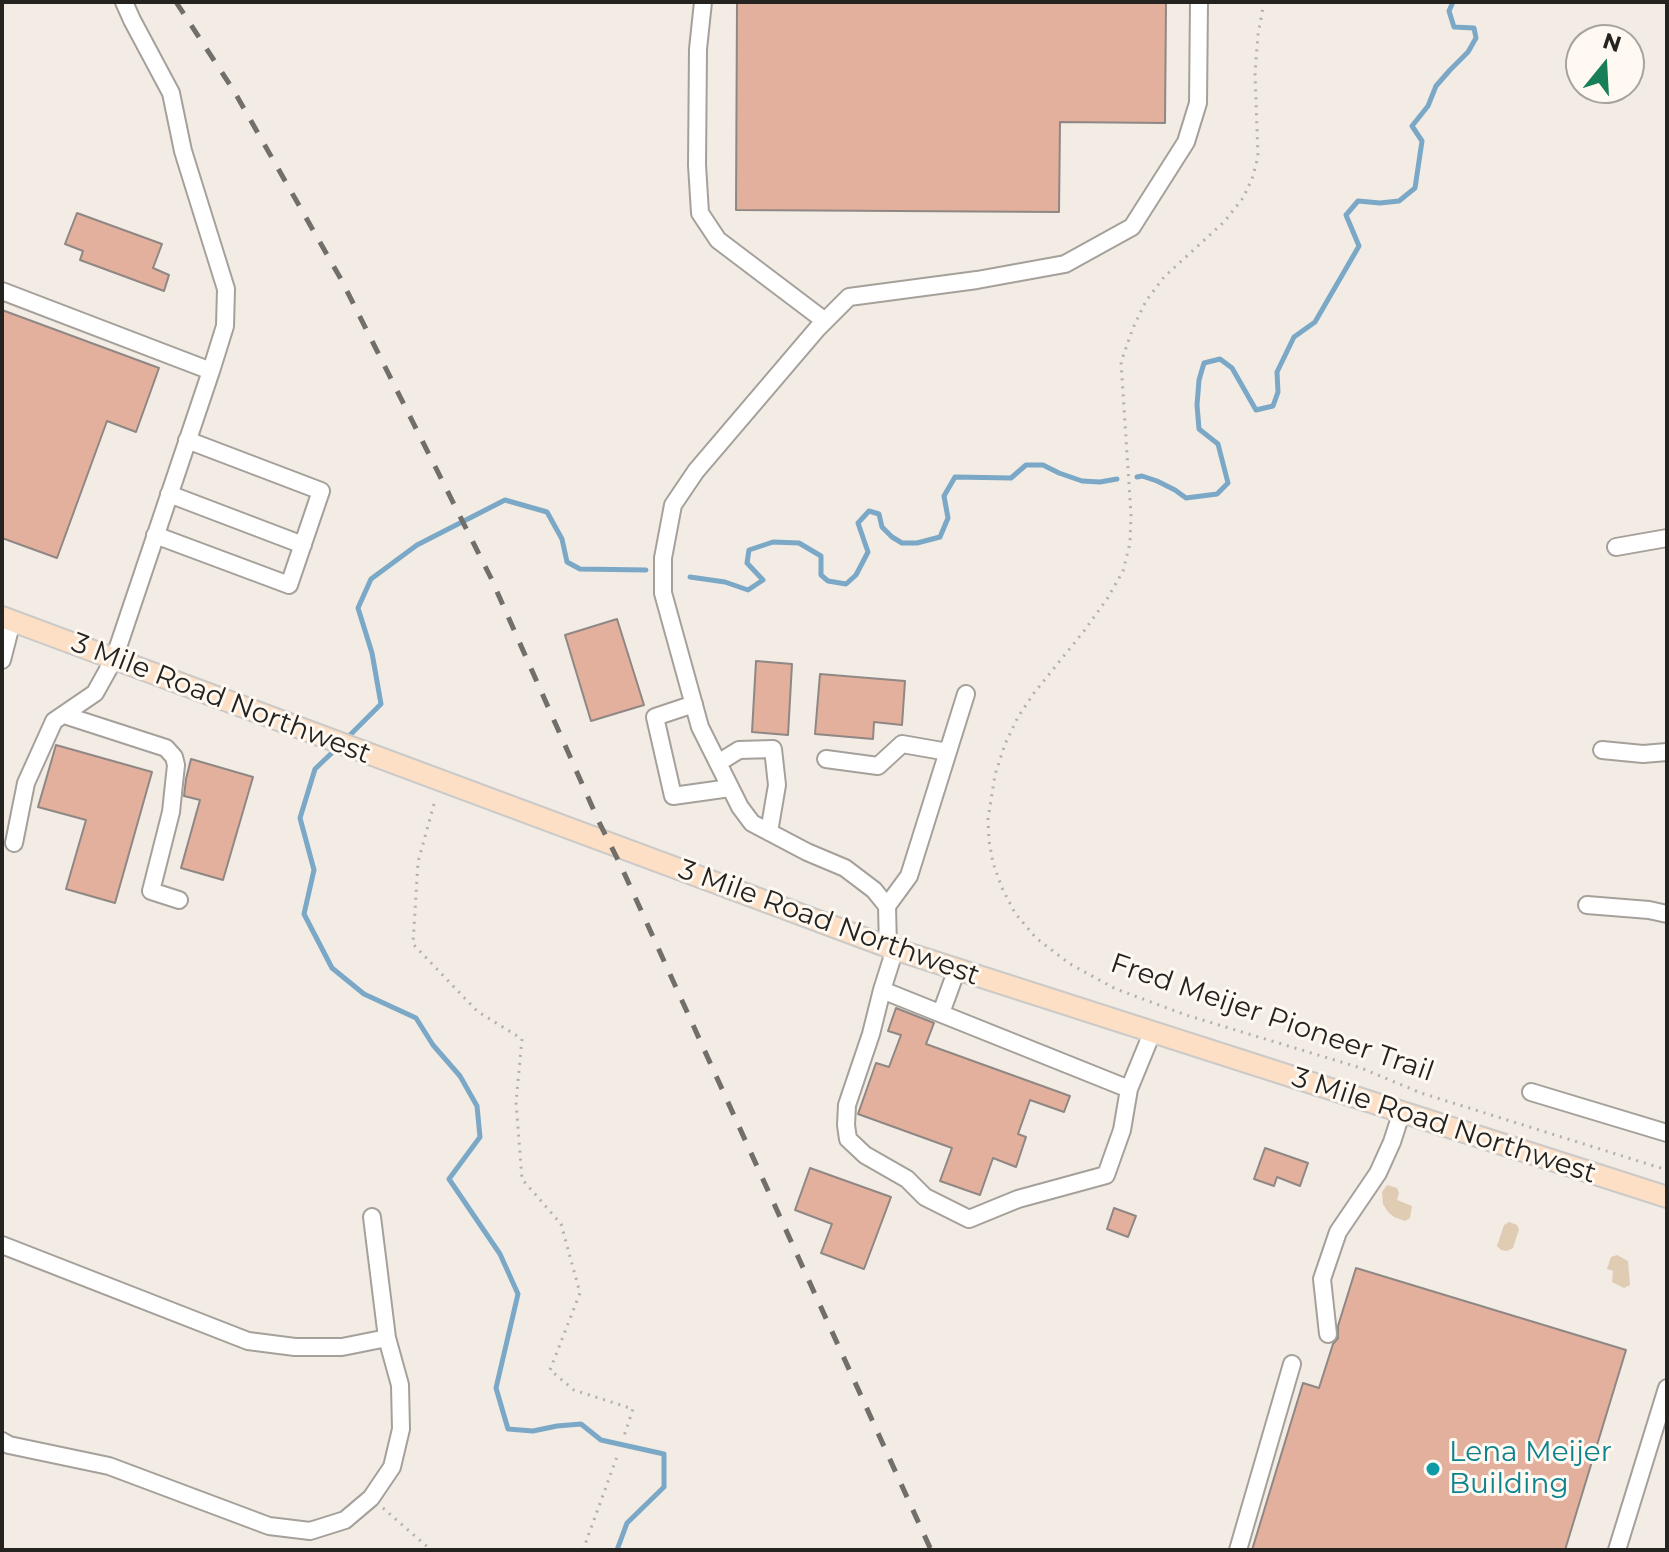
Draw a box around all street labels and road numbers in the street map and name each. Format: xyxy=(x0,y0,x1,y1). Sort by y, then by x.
street label: 3 Mile Road Northwest xyxy=(67,626,375,772)
street label: 3 Mile Road Northwest xyxy=(674,853,984,993)
street label: Fred Meijer Pioneer Trail xyxy=(1106,947,1438,1089)
street label: 3 Mile Road Northwest xyxy=(1288,1061,1600,1191)

